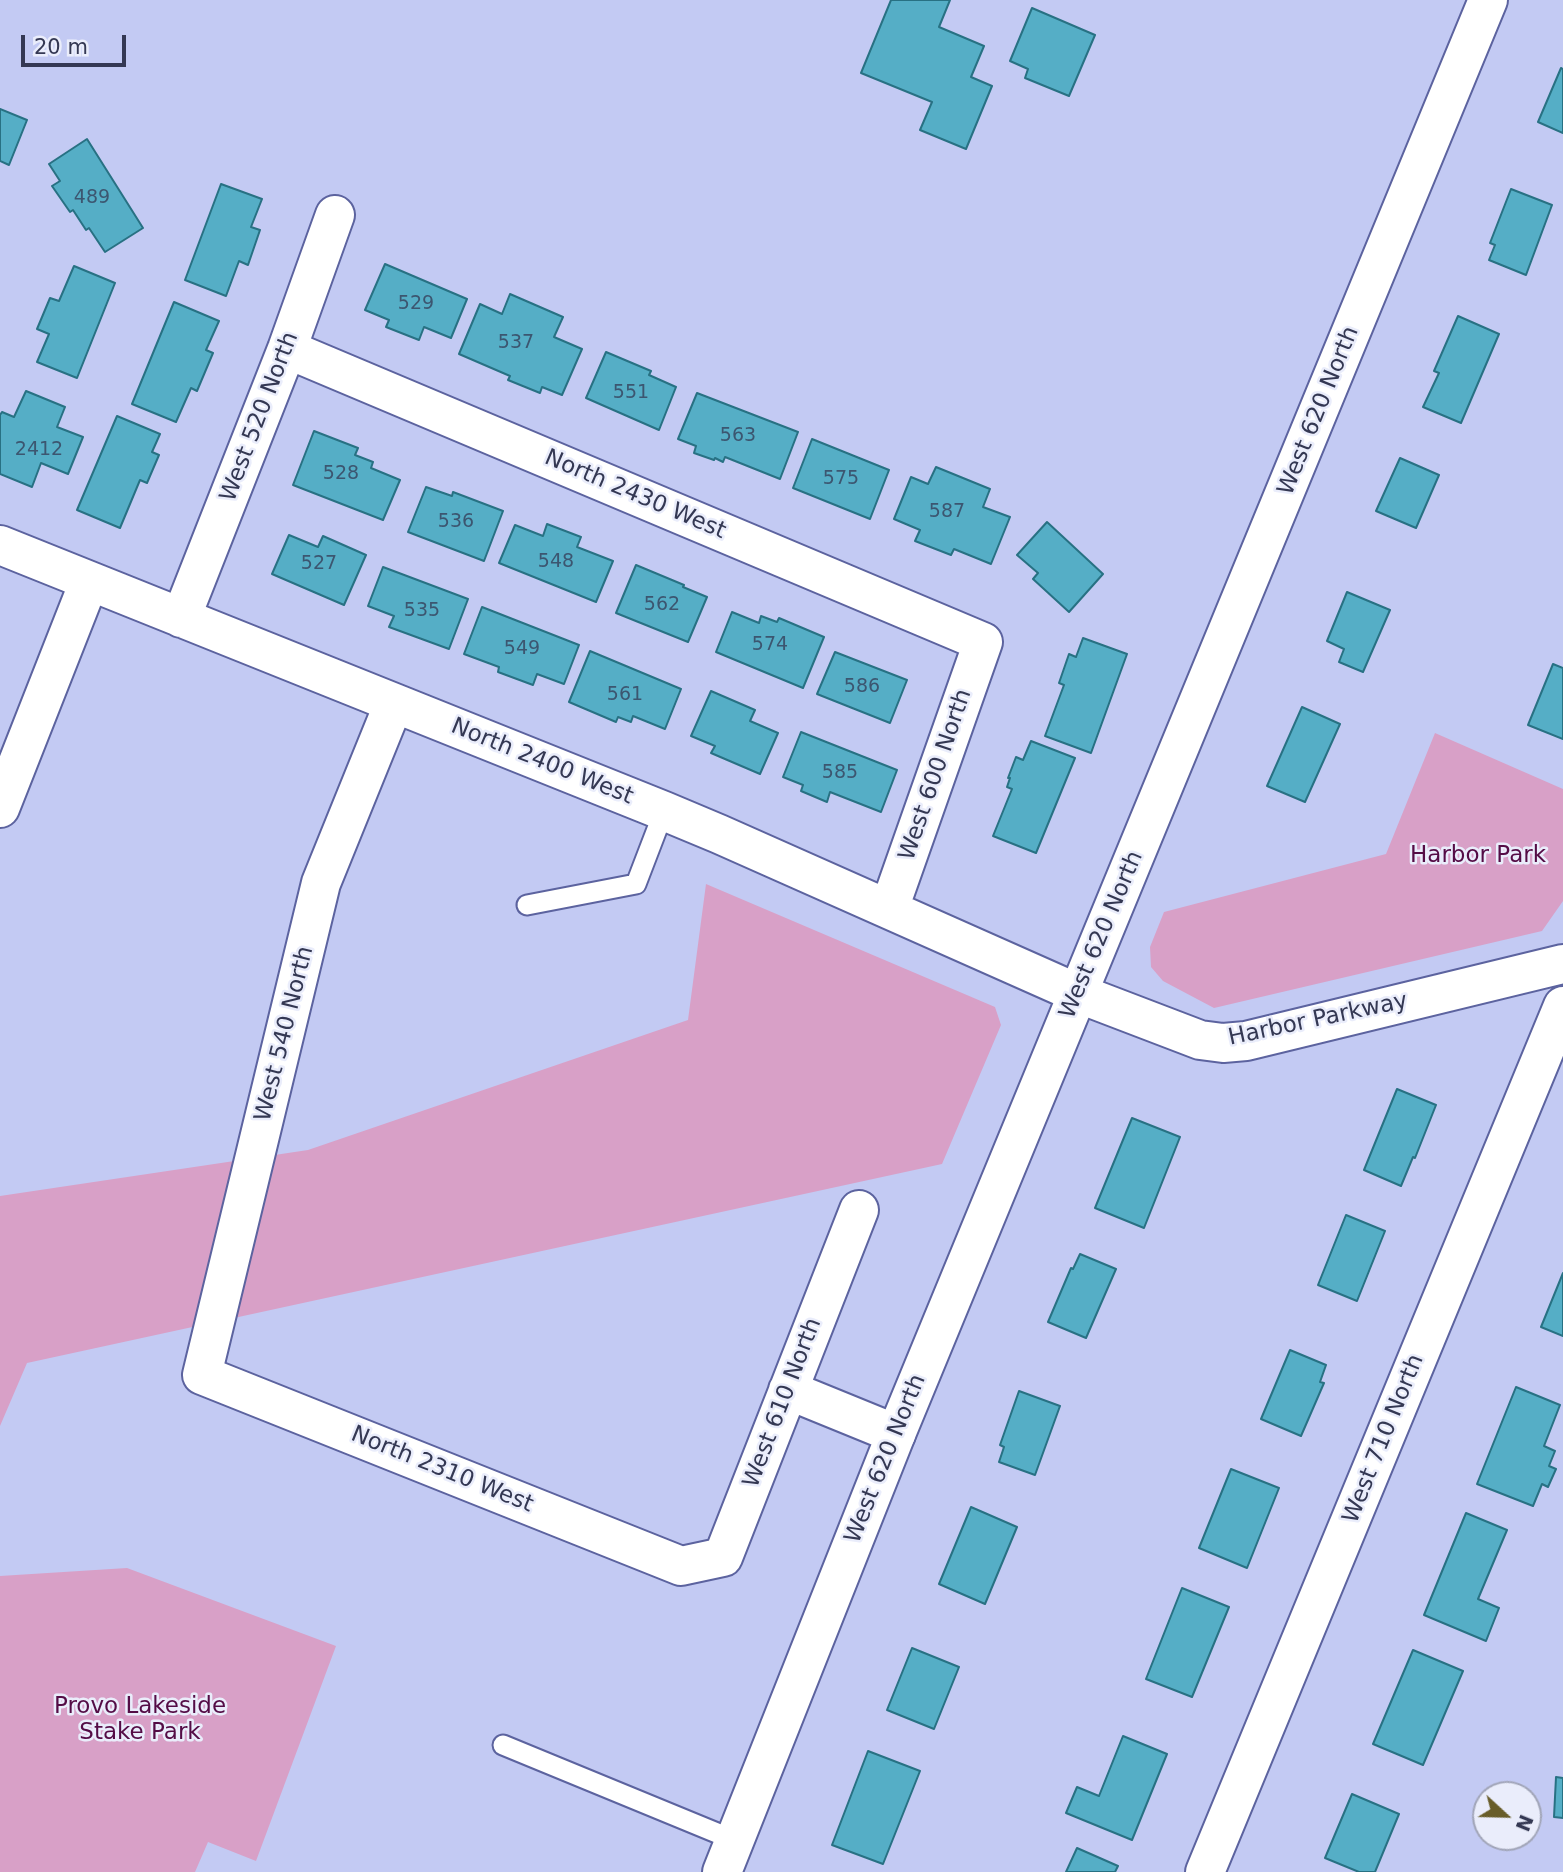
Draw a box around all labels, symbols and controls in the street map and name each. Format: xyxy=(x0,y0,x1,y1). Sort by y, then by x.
scale bar xyxy=(24,21,130,65)
text: 20 m xyxy=(34,35,88,59)
house number: 489 xyxy=(74,187,110,209)
house number: 529 xyxy=(398,293,434,315)
street label: West 620 North xyxy=(1273,323,1365,499)
street label: West 520 North xyxy=(215,328,305,506)
house number: 537 xyxy=(498,332,534,354)
house number: 551 xyxy=(613,382,649,404)
house number: 563 xyxy=(720,425,756,447)
house number: 2412 xyxy=(15,439,63,461)
street label: North 2430 West xyxy=(540,444,730,546)
house number: 528 xyxy=(323,463,359,485)
house number: 575 xyxy=(823,468,859,490)
house number: 587 xyxy=(929,501,965,523)
house number: 536 xyxy=(438,511,474,533)
house number: 548 xyxy=(538,551,574,573)
house number: 527 xyxy=(301,553,337,575)
house number: 562 xyxy=(644,594,680,616)
house number: 535 xyxy=(404,600,440,622)
house number: 574 xyxy=(752,634,788,656)
house number: 549 xyxy=(504,638,540,660)
house number: 586 xyxy=(844,676,880,698)
house number: 561 xyxy=(607,684,643,706)
street label: West 600 North xyxy=(894,686,978,864)
street label: North 2400 West xyxy=(447,713,637,811)
house number: 585 xyxy=(822,762,858,784)
park label: Harbor Park xyxy=(1410,842,1546,870)
street label: West 620 North xyxy=(1054,847,1150,1023)
street label: West 540 North xyxy=(250,944,320,1124)
street label: Harbor Parkway xyxy=(1226,988,1410,1052)
street label: West 610 North xyxy=(738,1314,828,1492)
street label: West 710 North xyxy=(1338,1351,1430,1527)
street label: West 620 North xyxy=(840,1371,932,1547)
street label: North 2310 West xyxy=(347,1421,537,1519)
park label: Provo Lakeside Stake Park xyxy=(54,1693,226,1747)
north arrow xyxy=(1472,1781,1542,1851)
text: N xyxy=(1511,1812,1538,1835)

